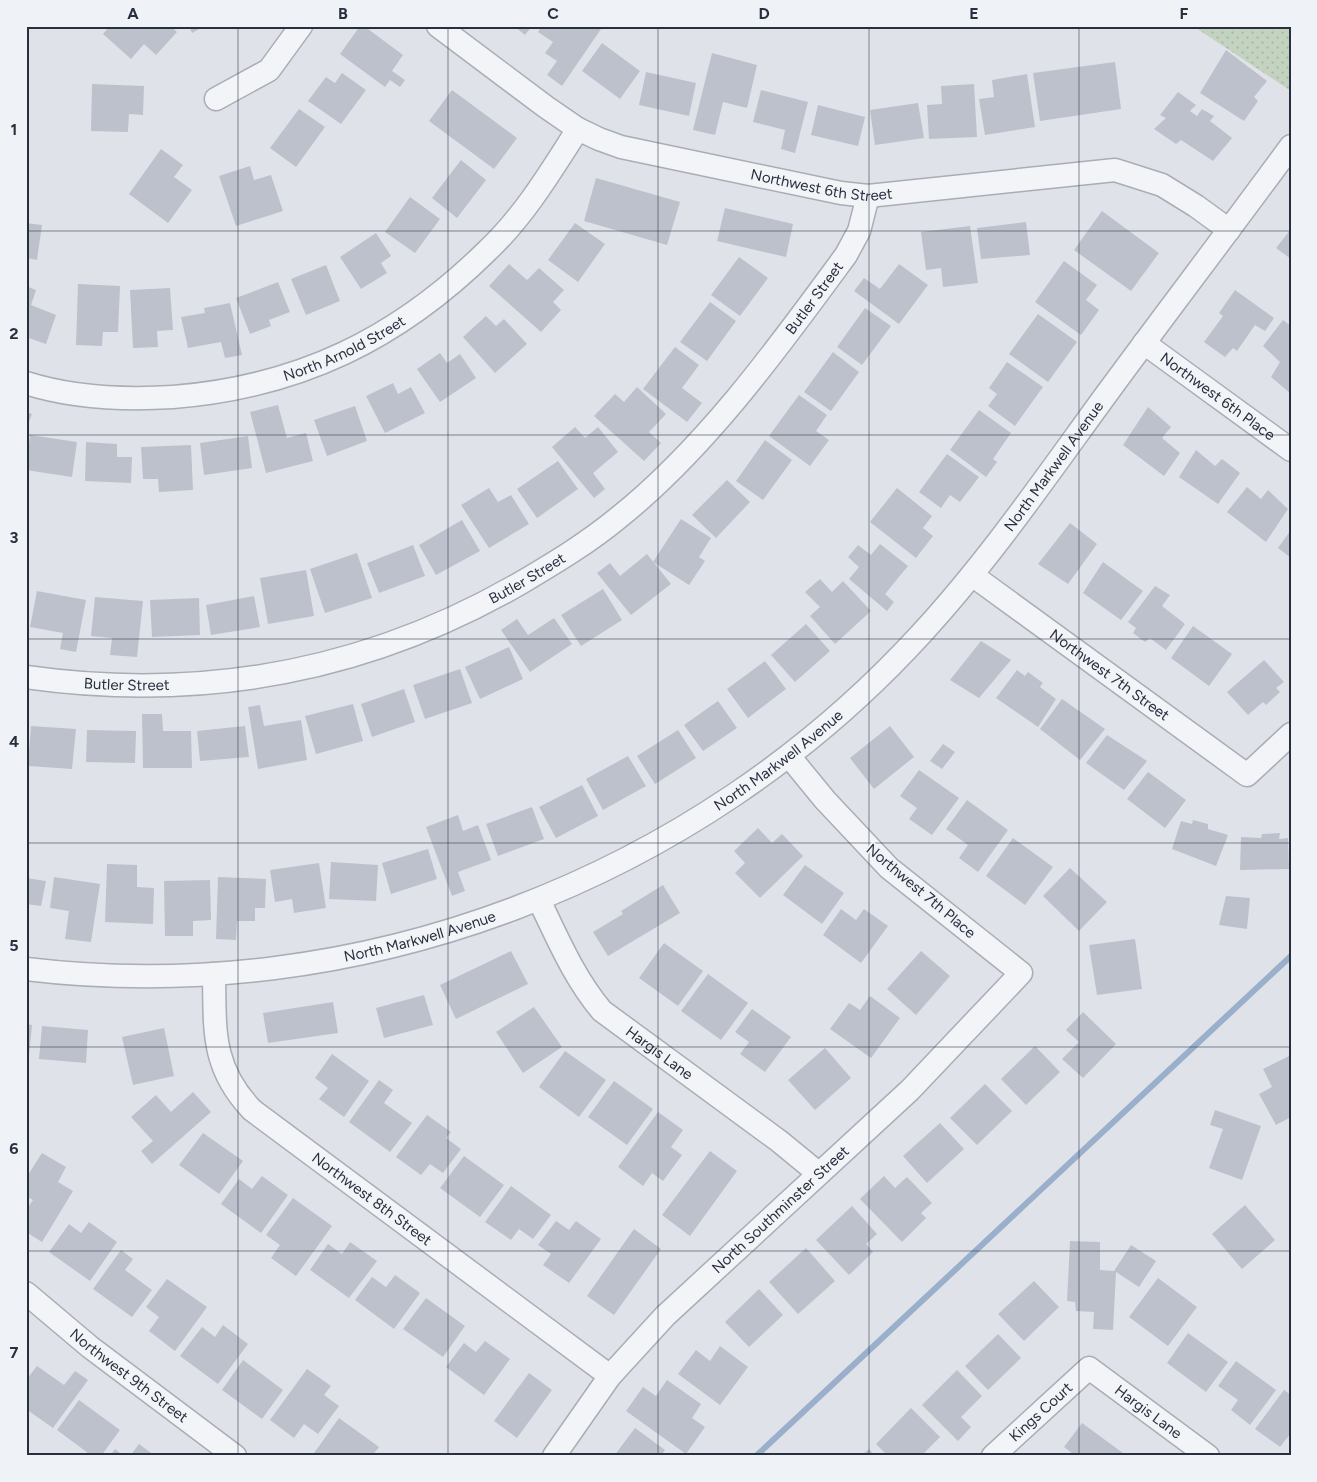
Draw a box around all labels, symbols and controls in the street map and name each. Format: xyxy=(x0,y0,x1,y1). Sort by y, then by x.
text: A xyxy=(127,4,139,23)
text: B xyxy=(338,4,348,23)
text: C xyxy=(547,4,559,23)
text: D xyxy=(758,4,770,23)
text: E xyxy=(969,4,979,23)
text: F xyxy=(1180,4,1189,23)
text: 1 xyxy=(11,120,17,139)
street label: Northwest 6th Street xyxy=(749,165,894,205)
street label: Butler Street xyxy=(782,258,847,338)
street label: North Arnold Street xyxy=(281,312,409,385)
text: 2 xyxy=(9,324,19,343)
street label: Northwest 6th Place xyxy=(1157,349,1279,444)
street label: North Markwell Avenue xyxy=(1000,398,1107,535)
text: 3 xyxy=(10,528,19,547)
street label: Butler Street xyxy=(486,549,569,608)
street label: Northwest 7th Street xyxy=(1046,626,1173,725)
street label: Butler Street xyxy=(83,674,170,694)
street label: North Markwell Avenue xyxy=(711,706,847,815)
text: 4 xyxy=(9,732,19,751)
street label: Northwest 7th Place xyxy=(863,840,979,942)
street label: North Markwell Avenue xyxy=(342,907,498,966)
text: 5 xyxy=(9,936,19,955)
street label: Hargis Lane xyxy=(622,1022,696,1084)
text: 6 xyxy=(9,1139,19,1158)
street label: North Southminster Street xyxy=(708,1142,853,1277)
street label: Northwest 8th Street xyxy=(308,1149,435,1250)
street label: Northwest 9th Street xyxy=(66,1325,192,1427)
text: 7 xyxy=(10,1343,19,1362)
street label: Kings Court xyxy=(1006,1378,1076,1445)
street label: Hargis Lane xyxy=(1111,1381,1185,1443)

